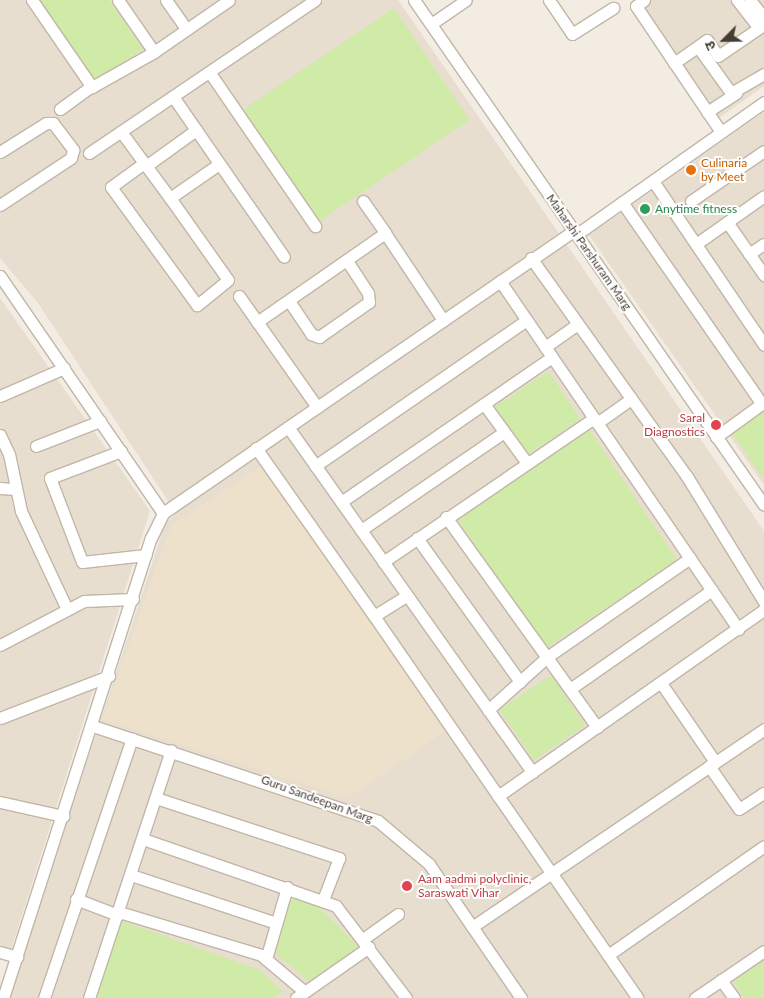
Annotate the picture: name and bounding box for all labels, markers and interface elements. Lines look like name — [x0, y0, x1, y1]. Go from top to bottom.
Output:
north arrow — [699, 15, 749, 65]
text: उ — [700, 39, 719, 53]
place label: Culinaria by Meet — [701, 156, 747, 184]
marker: Culinaria by Meet — [685, 164, 697, 176]
street label: Maharshi Parshuram Marg — [543, 191, 635, 313]
place label: Anytime fitness — [655, 202, 737, 216]
marker: Anytime fitness — [639, 203, 651, 215]
place label: Saral Diagnostics — [644, 411, 705, 439]
marker: Saral Diagnostics — [709, 418, 723, 432]
street label: Guru Sandeepan Marg — [259, 772, 375, 826]
place label: Aam aadmi polyclinic, Saraswati Vihar — [418, 872, 531, 900]
marker: Aam aadmi polyclinic, Saraswati Vihar — [400, 879, 414, 893]

